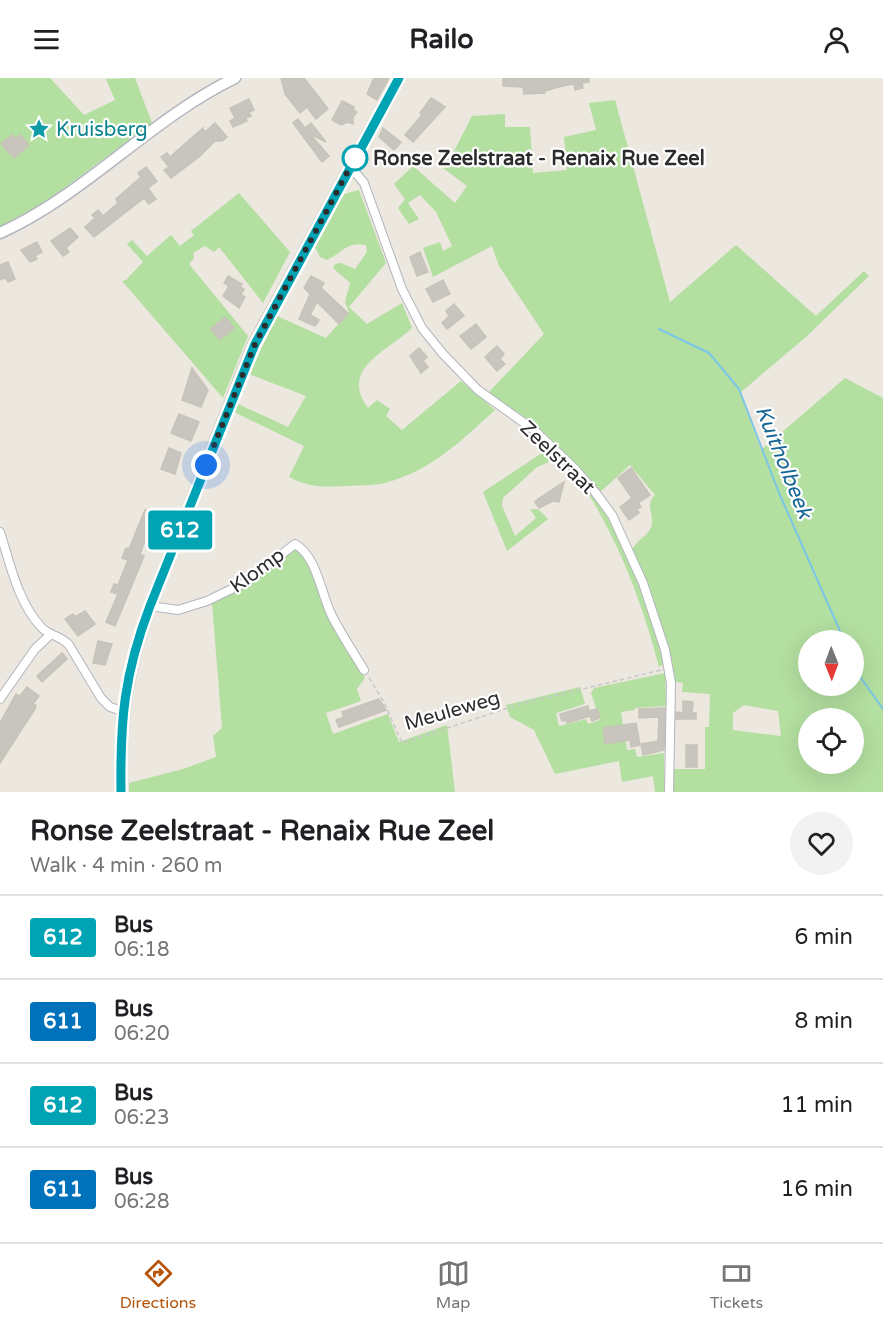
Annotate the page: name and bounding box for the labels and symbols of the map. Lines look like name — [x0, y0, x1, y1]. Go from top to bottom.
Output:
place icon: Kruisberg — [27, 117, 51, 141]
place label: Kruisberg — [56, 118, 148, 142]
marker: Ronse Zeelstraat - Renaix Rue Zeel — [342, 145, 368, 171]
place label: Ronse Zeelstraat - Renaix Rue Zeel — [373, 147, 705, 171]
water label: Kuitholbeek — [750, 402, 818, 524]
street label: Zeelstraat — [515, 416, 600, 500]
your location — [191, 450, 221, 480]
line badge: 612 — [146, 510, 214, 550]
street label: Klomp — [226, 543, 290, 599]
north arrow — [798, 630, 864, 696]
street label: Meuleweg — [402, 686, 503, 736]

